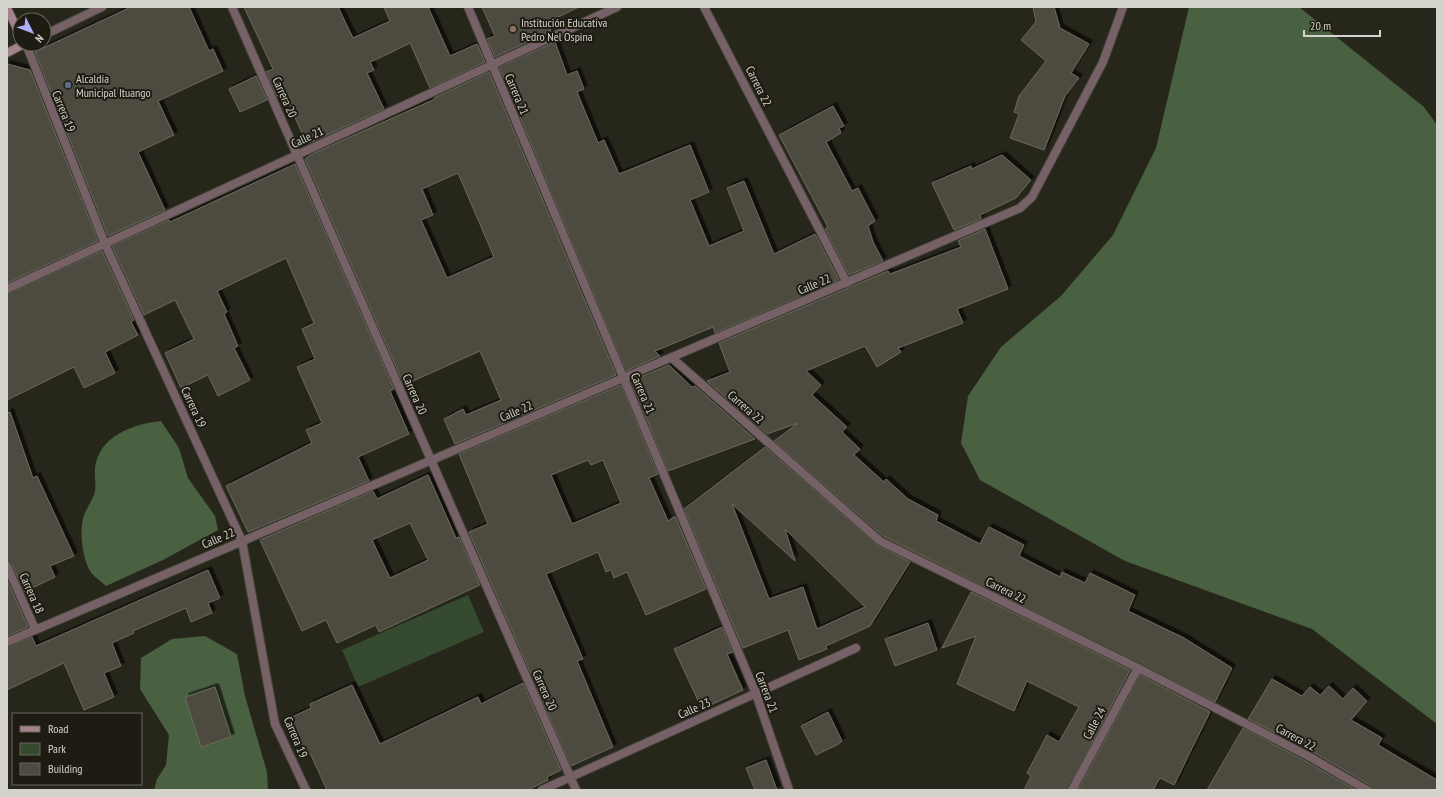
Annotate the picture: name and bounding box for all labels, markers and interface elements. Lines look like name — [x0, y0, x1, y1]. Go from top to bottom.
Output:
north arrow — [12, 12, 52, 52]
scale bar — [1304, 12, 1380, 38]
place label: Institución Educativa Pedro Nel Ospina — [521, 15, 608, 44]
text: 20 m — [1310, 18, 1331, 33]
marker: Institución Educativa Pedro Nel Ospina — [508, 24, 518, 34]
text: N — [32, 32, 47, 46]
street label: Carrera 22 — [743, 63, 775, 109]
place label: Alcaldía Municipal Ituango — [76, 71, 151, 100]
street label: Carrera 21 — [502, 71, 532, 117]
street label: Carrera 20 — [269, 74, 301, 120]
marker: Alcaldía Municipal Ituango — [63, 80, 73, 90]
street label: Carrera 19 — [49, 88, 79, 134]
street label: Calle 21 — [288, 123, 326, 151]
street label: Calle 22 — [795, 270, 833, 298]
street label: Carrera 21 — [628, 370, 658, 416]
street label: Carrera 20 — [399, 371, 431, 417]
street label: Carrera 19 — [178, 384, 210, 430]
street label: Carrera 22 — [725, 387, 767, 427]
street label: Calle 22 — [497, 397, 535, 425]
street label: Calle 22 — [199, 524, 237, 552]
street label: Carrera 18 — [16, 570, 48, 616]
street label: Carrera 22 — [983, 574, 1029, 606]
street label: Carrera 20 — [529, 667, 561, 713]
street label: Carrera 21 — [752, 669, 782, 715]
street label: Calle 23 — [675, 694, 713, 722]
street label: Calle 24 — [1079, 704, 1109, 742]
legend — [12, 713, 142, 785]
street label: Carrera 19 — [281, 714, 311, 760]
street label: Carrera 22 — [1273, 720, 1319, 754]
text: Road — [48, 721, 68, 736]
text: Park — [48, 741, 66, 756]
text: Building — [48, 761, 83, 776]

